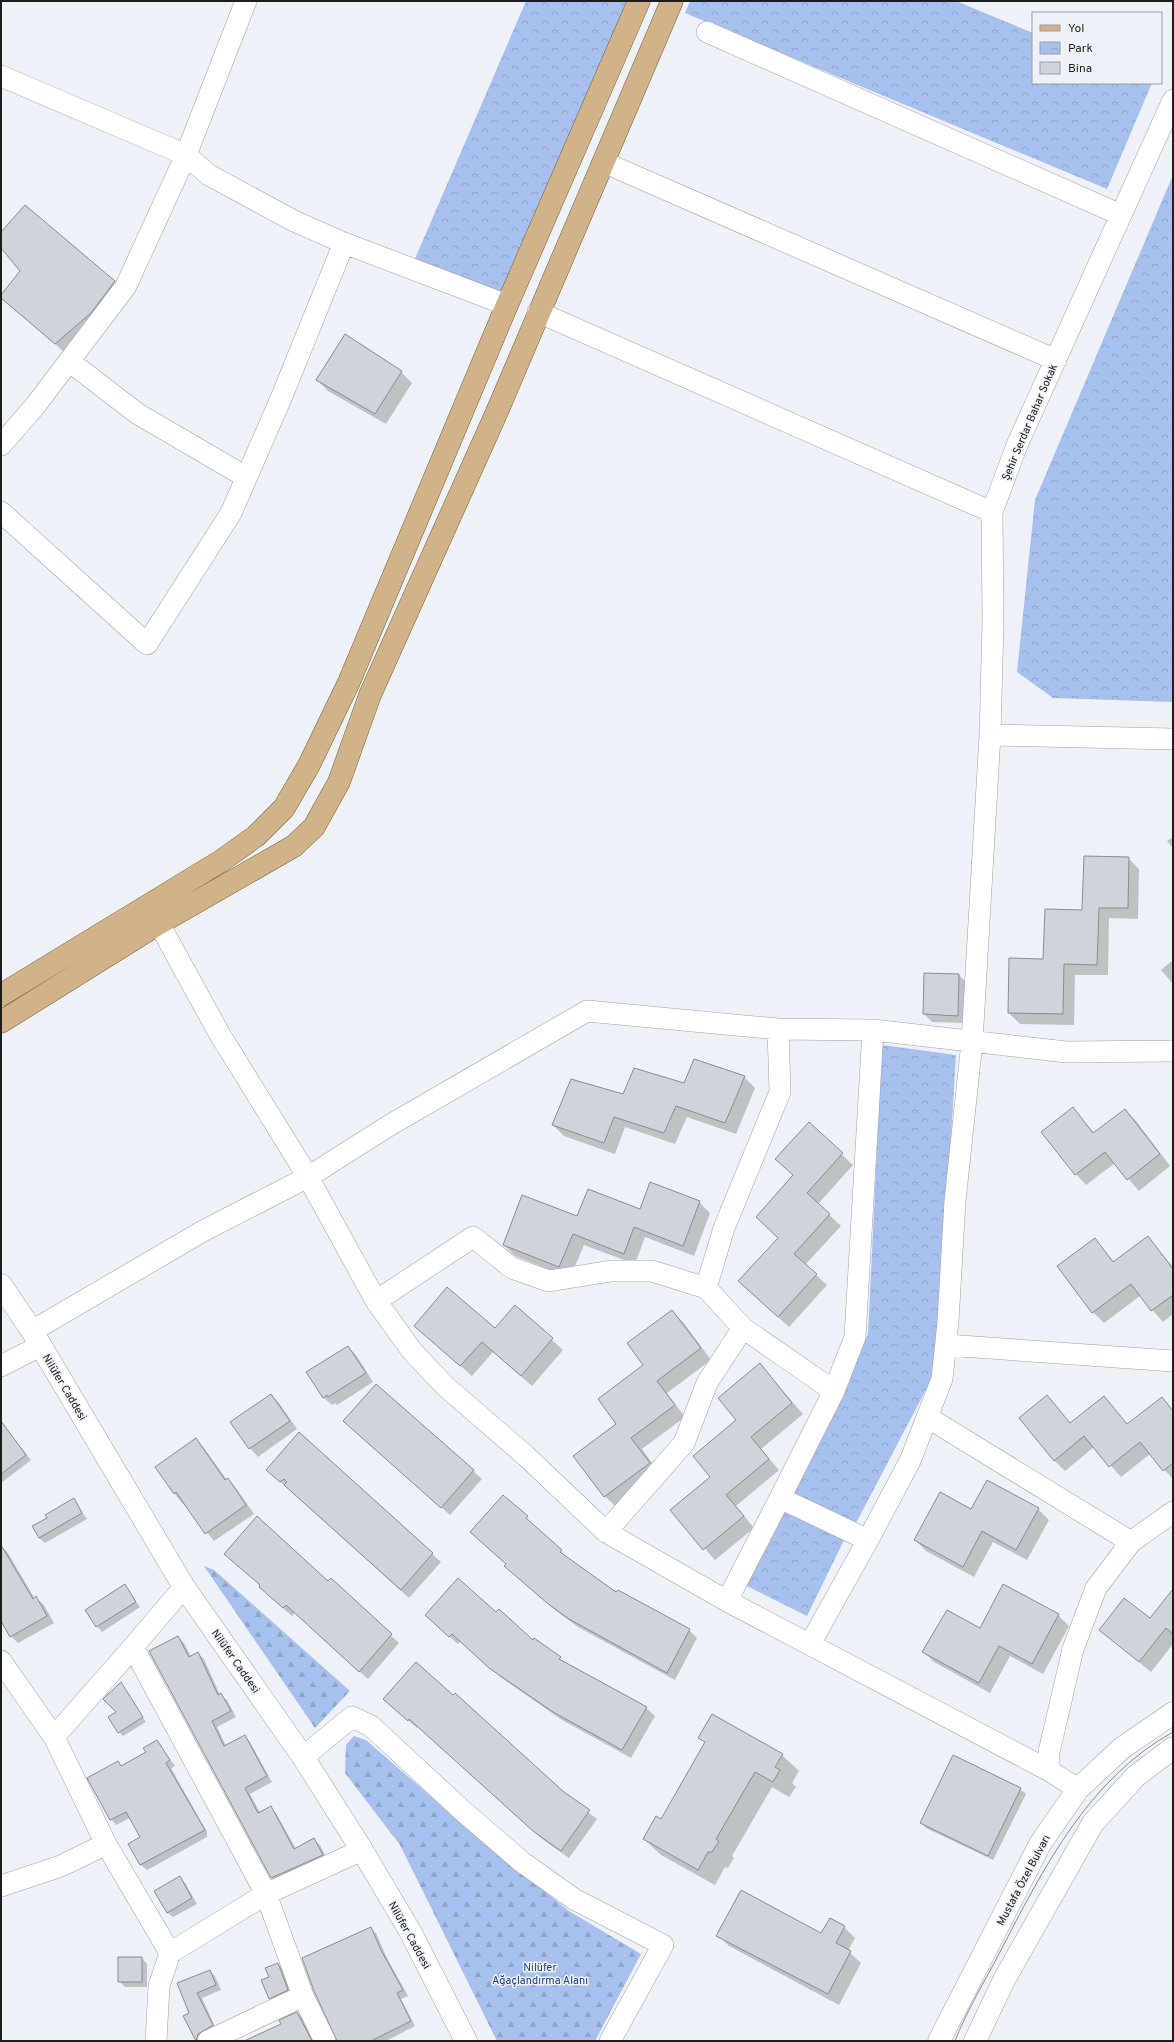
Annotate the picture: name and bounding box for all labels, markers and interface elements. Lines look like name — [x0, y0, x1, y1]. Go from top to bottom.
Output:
legend — [1032, 12, 1162, 84]
text: Yol — [1068, 21, 1084, 37]
text: Park — [1068, 41, 1093, 57]
text: Bina — [1068, 61, 1092, 77]
street label: Şehir Serdar Bahar Sokak — [999, 362, 1061, 483]
street label: Nilüfer Caddesi — [39, 1352, 89, 1423]
street label: Nilüfer Caddesi — [208, 1627, 262, 1696]
street label: Mustafa Özel Bulvarı — [993, 1832, 1054, 1928]
street label: Nilüfer Caddesi — [385, 1899, 433, 1972]
park label: Nilüfer Ağaçlandırma Alanı — [492, 1961, 588, 1988]

